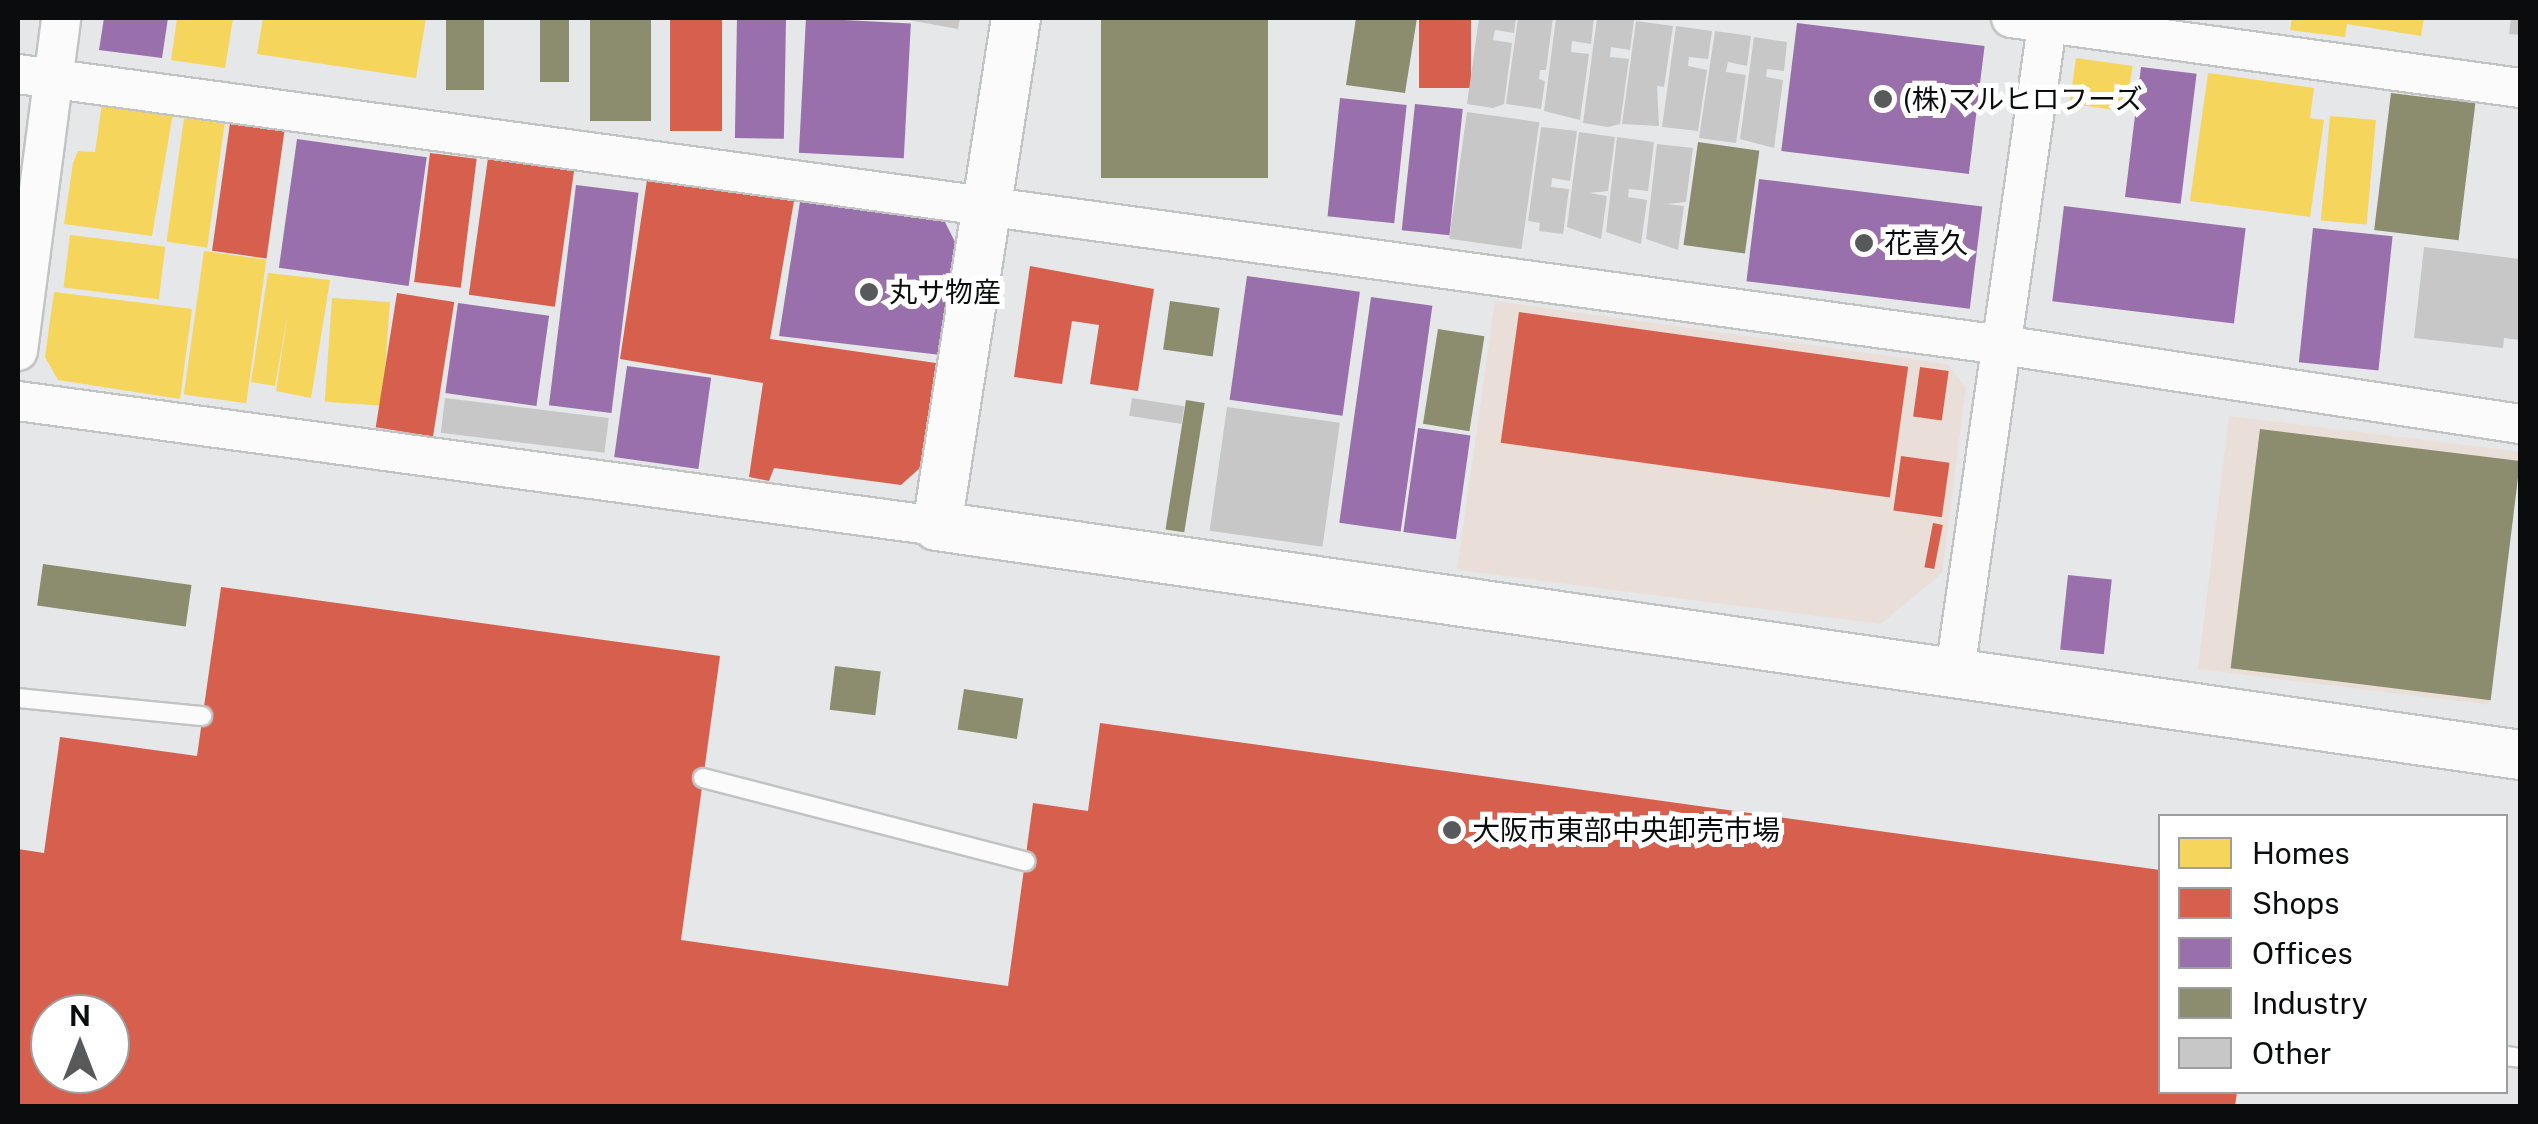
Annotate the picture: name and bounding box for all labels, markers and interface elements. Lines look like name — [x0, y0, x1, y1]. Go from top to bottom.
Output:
place label: (株)マルヒロフーズ — [1903, 82, 2144, 116]
marker: (株)マルヒロフーズ — [1872, 88, 1894, 110]
place label: 花喜久 — [1884, 226, 1968, 260]
marker: 花喜久 — [1853, 232, 1875, 254]
place label: 丸サ物産 — [889, 275, 1001, 309]
marker: 丸サ物産 — [858, 281, 880, 303]
place label: 大阪市東部中央卸売市場 — [1472, 813, 1780, 847]
legend — [2158, 814, 2508, 1094]
marker: 大阪市東部中央卸売市場 — [1441, 819, 1463, 841]
text: Homes — [2252, 835, 2350, 871]
text: Shops — [2252, 885, 2339, 921]
text: Offices — [2252, 935, 2353, 971]
text: Industry — [2252, 985, 2368, 1021]
north arrow — [30, 994, 130, 1094]
text: N — [69, 999, 91, 1032]
text: Other — [2252, 1035, 2332, 1071]

